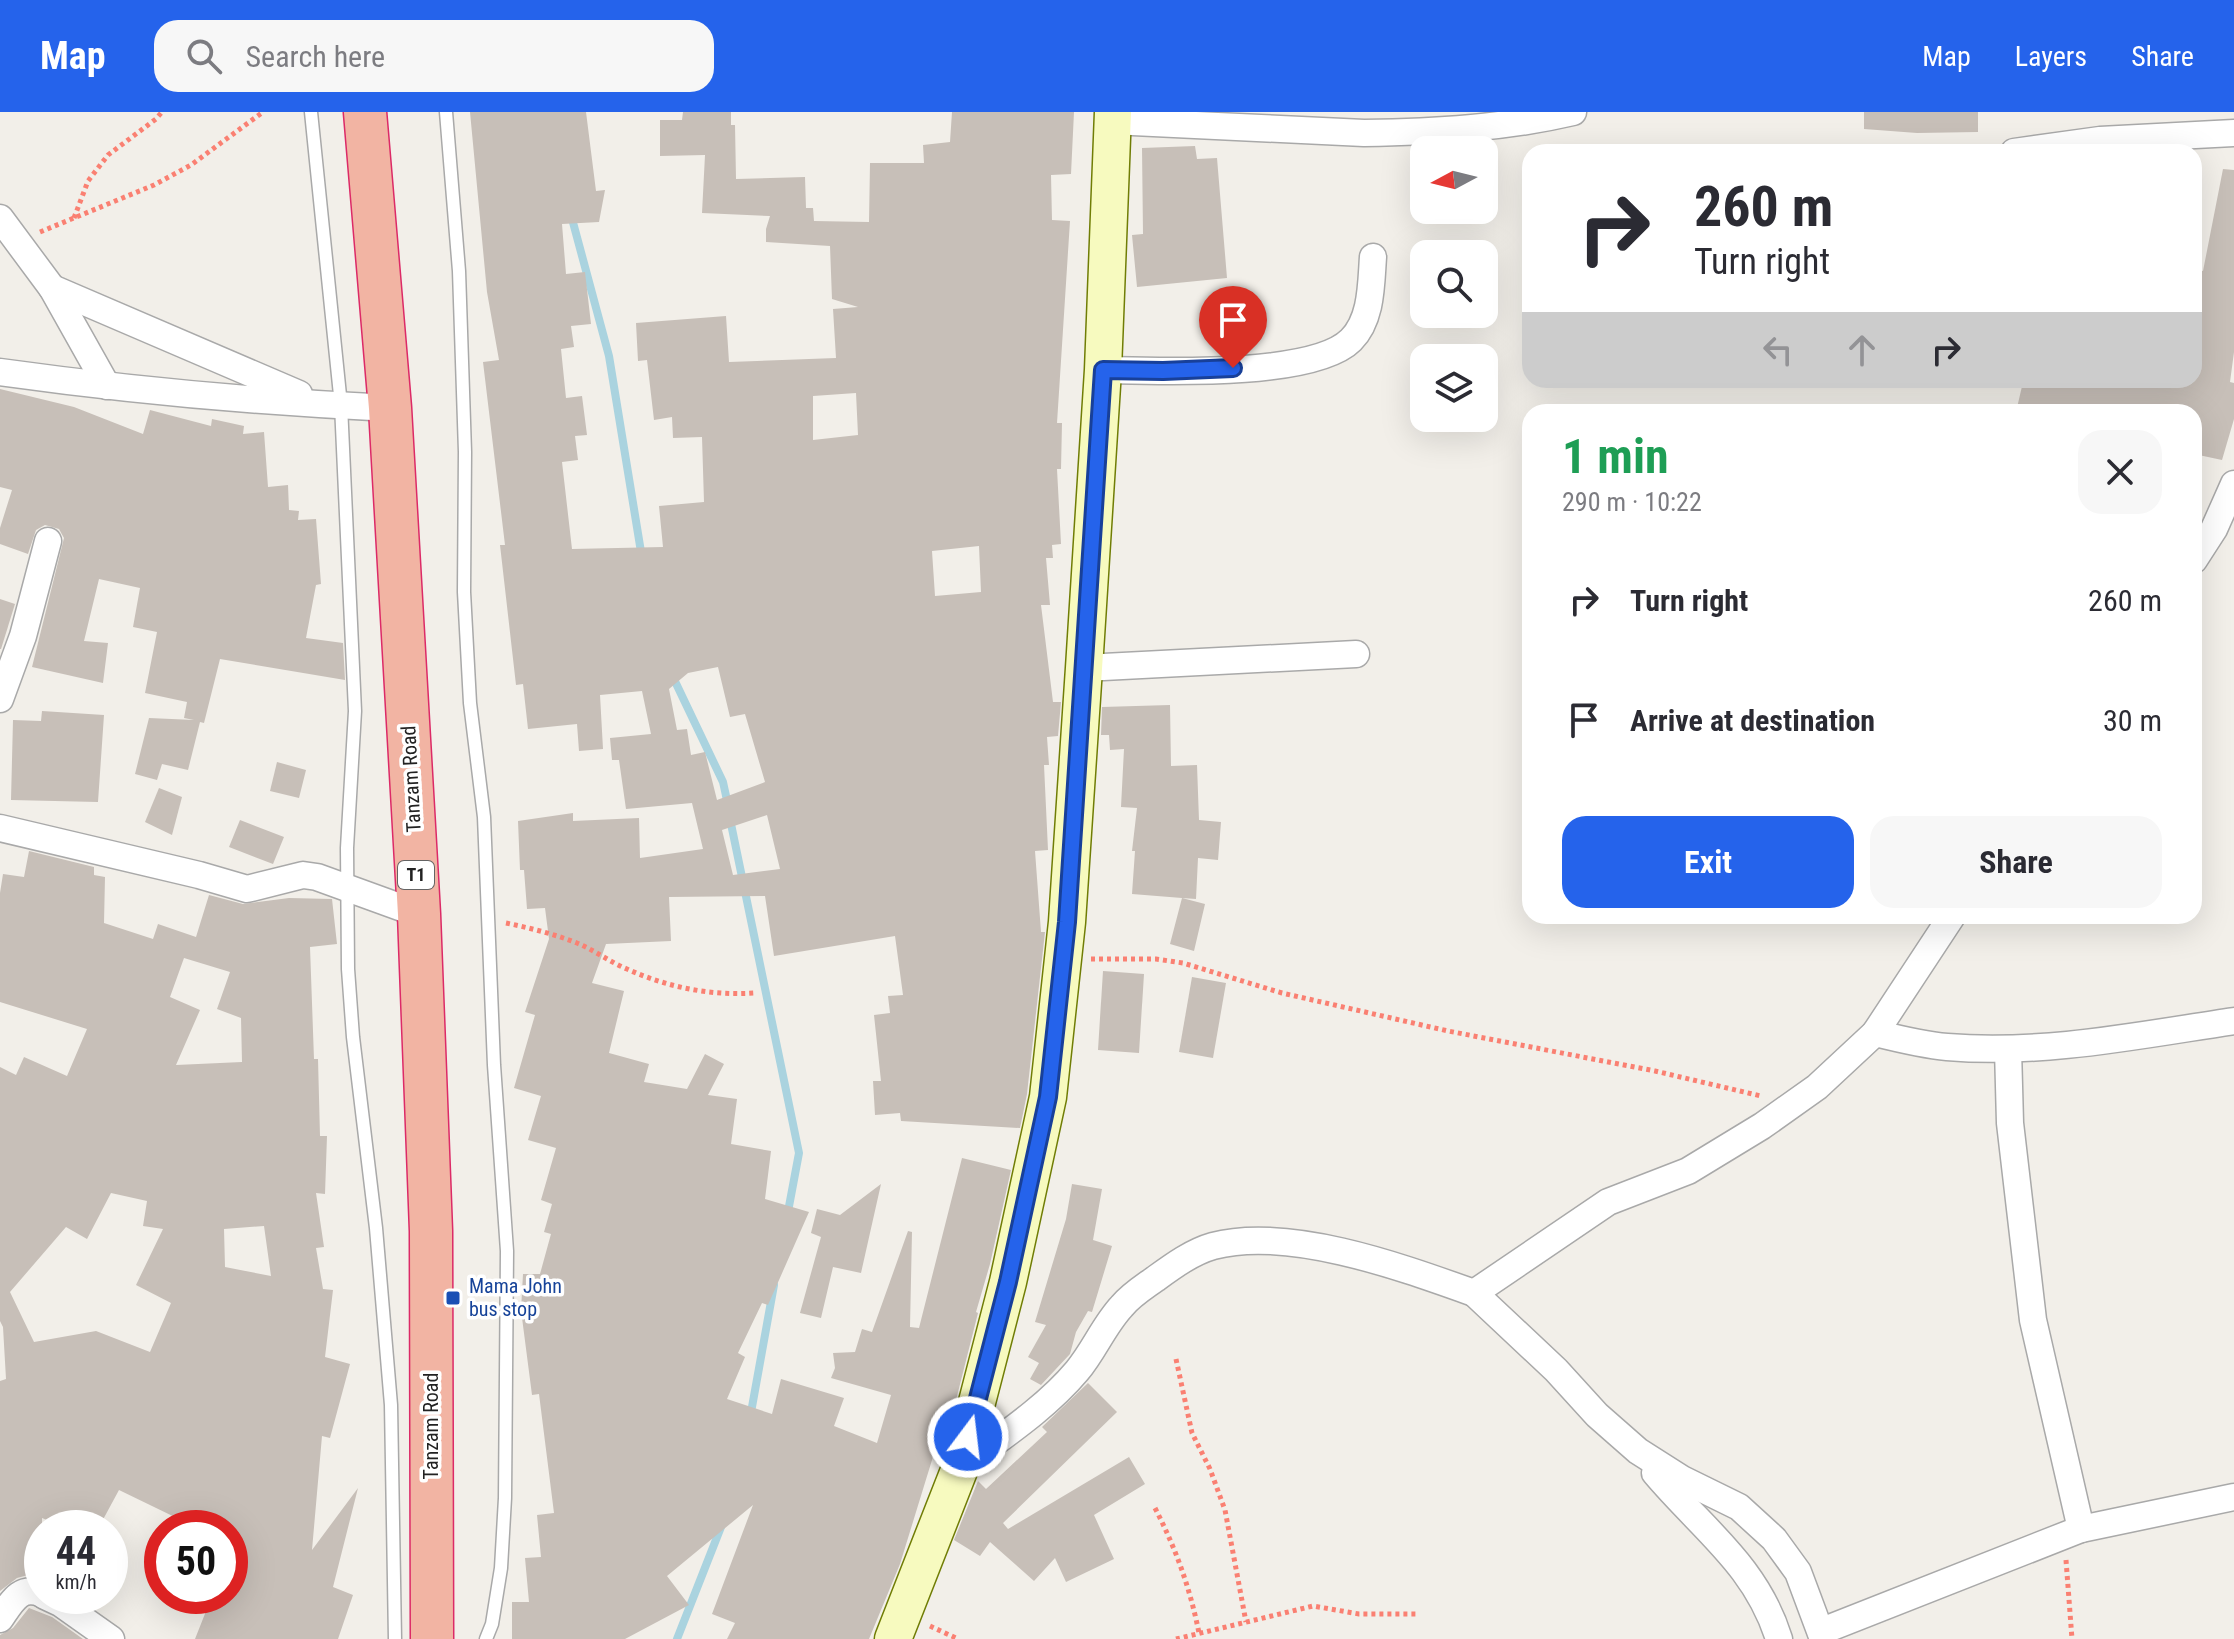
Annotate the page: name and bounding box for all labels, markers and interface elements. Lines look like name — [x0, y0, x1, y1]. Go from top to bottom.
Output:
search box — [154, 20, 714, 92]
text: Map — [40, 34, 106, 78]
icon: search — [182, 34, 226, 78]
text: Search here — [246, 39, 385, 74]
text: Map — [1922, 40, 1971, 73]
text: Layers — [2015, 40, 2087, 73]
text: Share — [2131, 40, 2194, 73]
north arrow — [1410, 136, 1498, 224]
map controls — [1410, 136, 1498, 432]
text: 260 m — [1694, 174, 1833, 240]
icon: right — [1562, 176, 1666, 280]
button: search — [1410, 240, 1498, 328]
text: Turn right — [1694, 241, 1830, 283]
pin — [1199, 286, 1267, 368]
icon: arrive — [1211, 298, 1255, 342]
icon: left — [1756, 328, 1800, 372]
icon: ahead — [1840, 328, 1884, 372]
icon: right — [1924, 328, 1968, 372]
button: layers — [1410, 344, 1498, 432]
text: 1 min — [1562, 428, 1669, 485]
button: close — [2078, 430, 2162, 514]
text: 290 m · 10:22 — [1562, 487, 1702, 517]
icon: right — [1562, 578, 1606, 622]
text: Turn right — [1630, 583, 1748, 618]
text: 260 m — [2088, 583, 2162, 618]
icon: arrive — [1562, 698, 1606, 742]
text: Arrive at destination — [1630, 703, 1875, 738]
text: 30 m — [2103, 703, 2162, 738]
street label: Tanzam Road — [396, 725, 426, 833]
button: Exit — [1562, 816, 1854, 908]
button: Share — [1870, 816, 2162, 908]
road number: T1 — [398, 861, 434, 889]
place label: Mama John bus stop — [469, 1274, 562, 1321]
marker: Mama John bus stop — [444, 1289, 462, 1307]
street label: Tanzam Road — [419, 1373, 443, 1479]
position arrow — [926, 1395, 1010, 1479]
speed limit sign: 50 — [144, 1510, 248, 1614]
text: 44 — [56, 1528, 96, 1575]
text: km/h — [55, 1570, 97, 1594]

